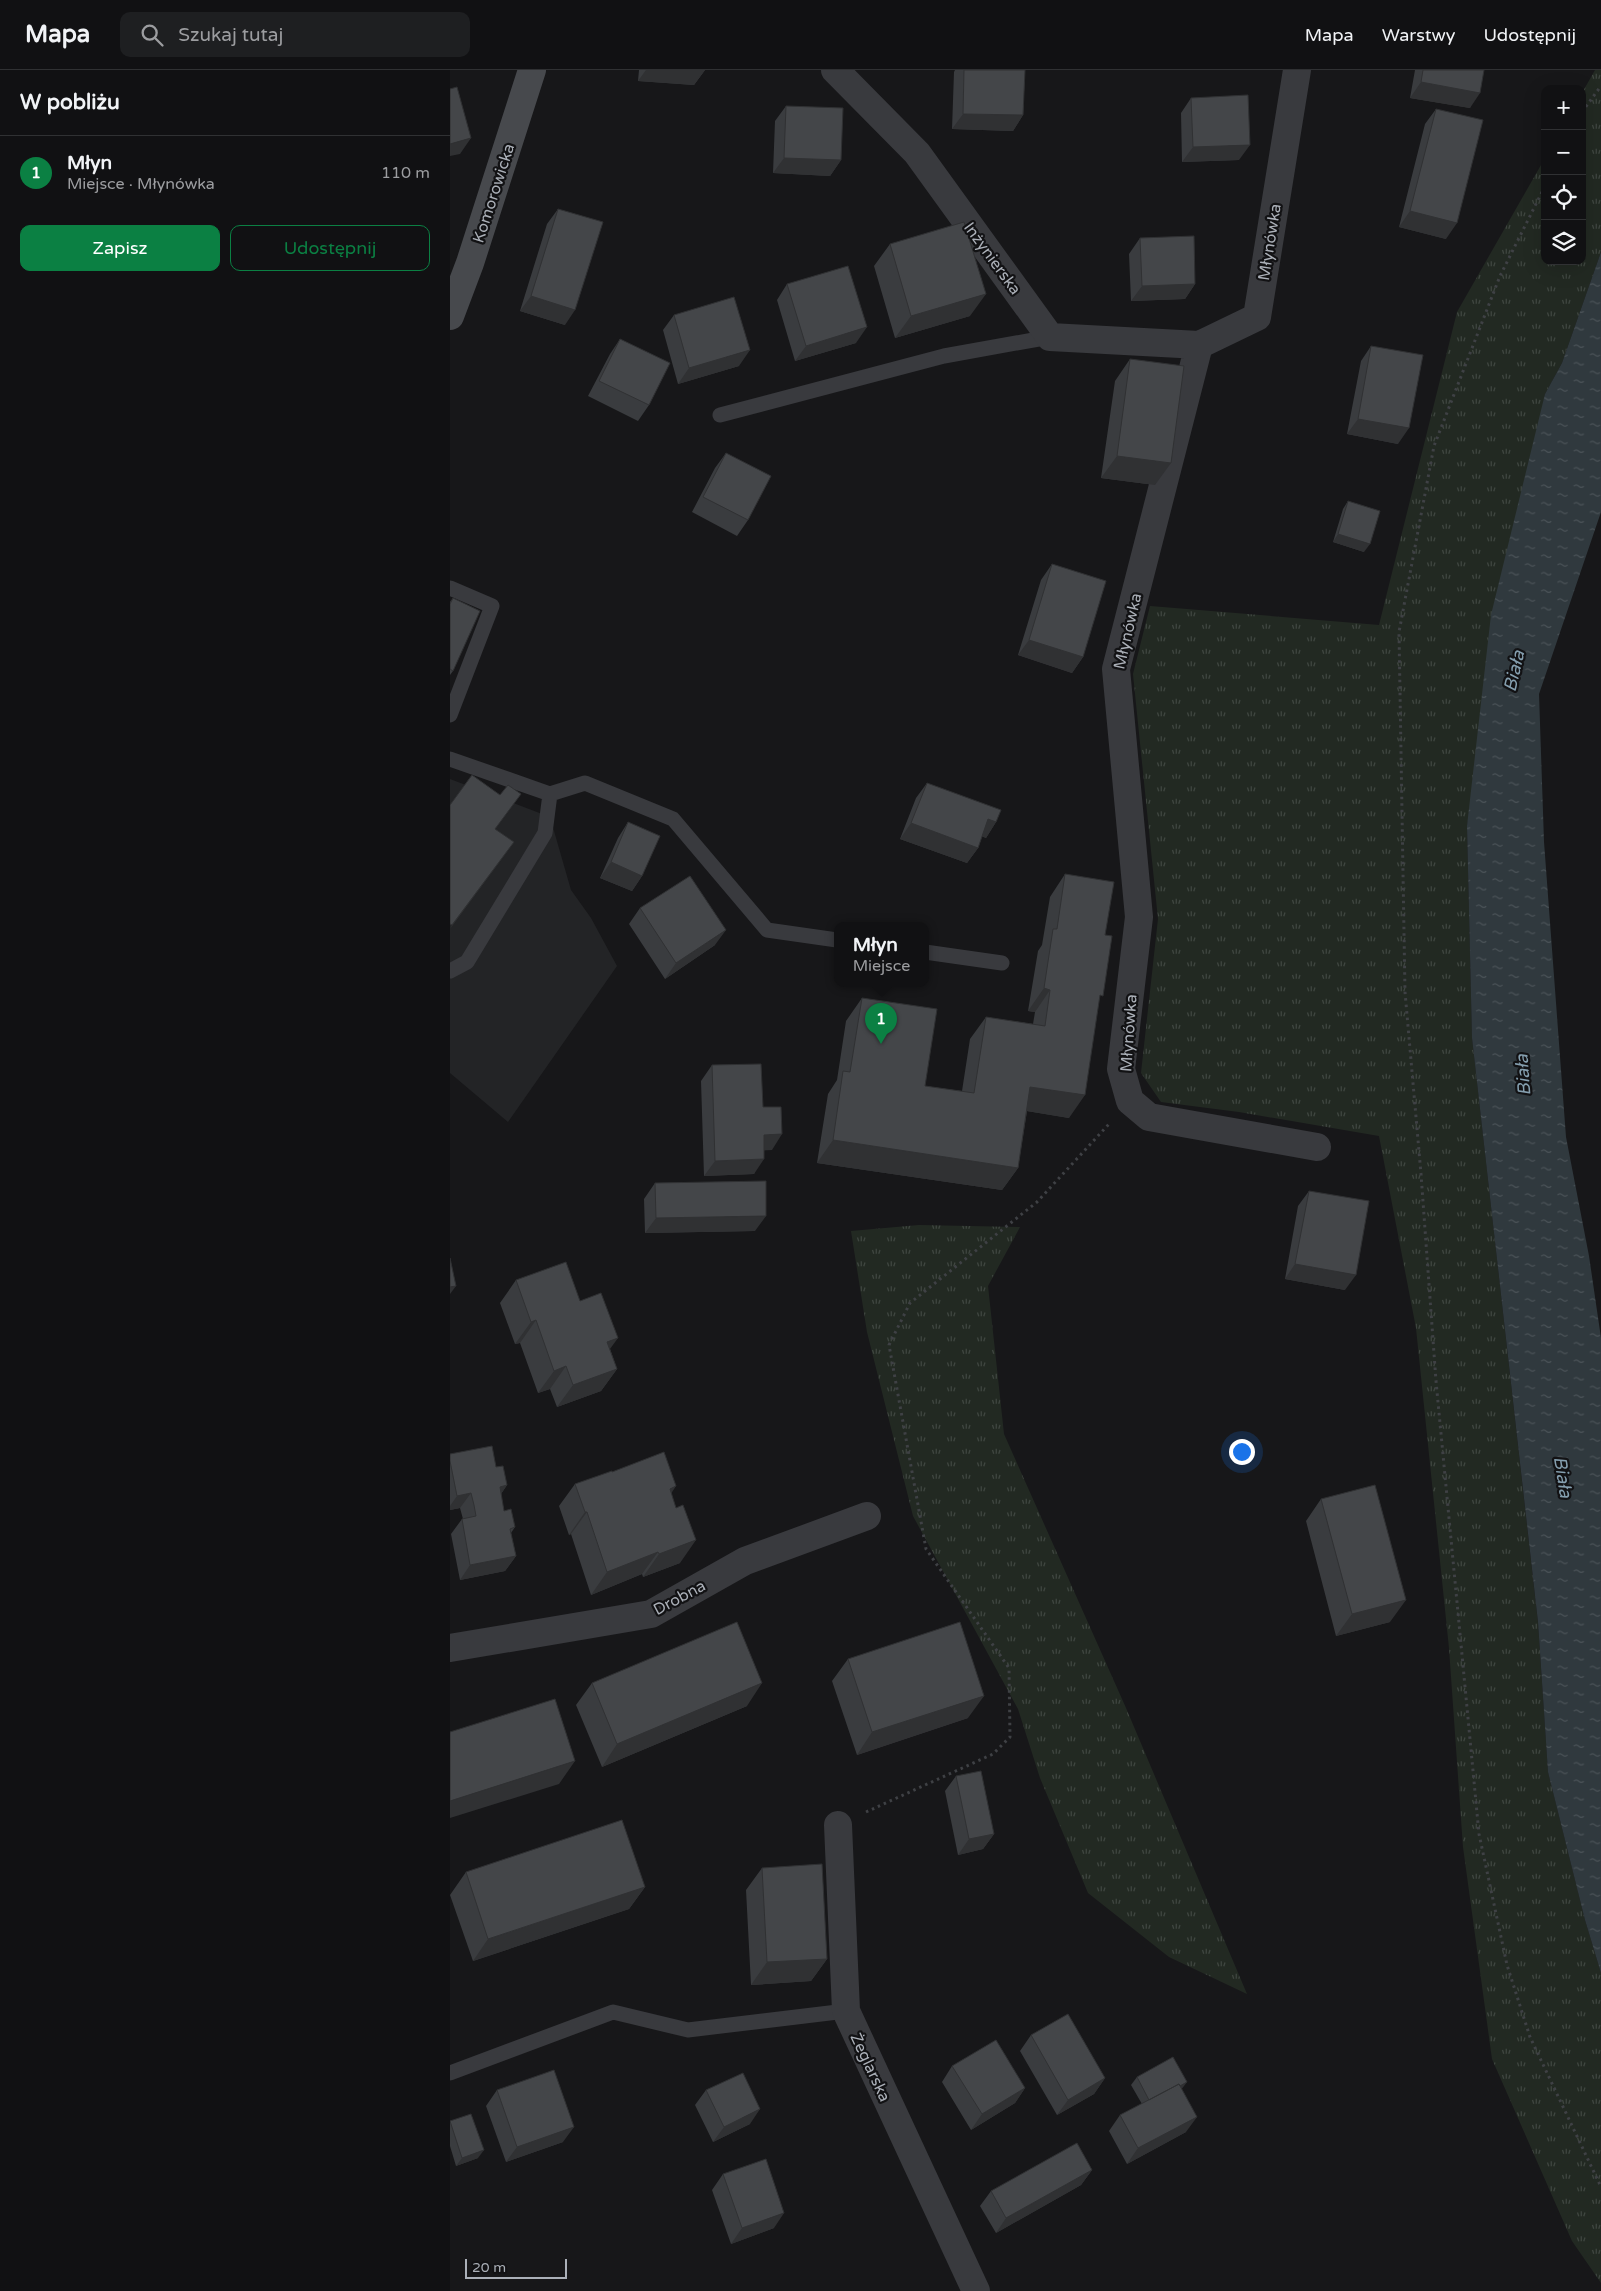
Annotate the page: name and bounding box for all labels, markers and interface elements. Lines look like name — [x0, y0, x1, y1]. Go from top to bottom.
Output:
search box — [120, 12, 470, 57]
text: Mapa — [25, 20, 90, 49]
icon: search — [138, 21, 166, 49]
text: Szukaj tutaj — [178, 24, 283, 46]
text: Mapa — [1305, 24, 1354, 46]
text: Warstwy — [1382, 24, 1455, 46]
text: Udostępnij — [1483, 24, 1576, 46]
map controls — [1541, 85, 1586, 265]
button: + — [1541, 85, 1586, 130]
text: W pobliżu — [20, 90, 120, 115]
button: − — [1541, 130, 1586, 175]
street label: Komorowicka — [469, 141, 519, 245]
text: Młyn — [67, 152, 112, 174]
text: 1 — [31, 163, 41, 183]
text: 110 m — [381, 163, 430, 183]
text: Miejsce · Młynówka — [67, 174, 215, 194]
button: locate — [1541, 175, 1586, 220]
street label: Młynówka — [1254, 202, 1286, 282]
street label: Inżynierska — [959, 218, 1025, 299]
button: layers — [1541, 220, 1586, 265]
button: Zapisz — [20, 225, 220, 271]
button: Udostępnij — [230, 225, 430, 271]
street label: Młynówka — [1109, 591, 1146, 671]
water label: Biała — [1499, 647, 1530, 694]
popup — [834, 922, 929, 987]
text: Młyn — [853, 934, 898, 956]
text: Miejsce — [853, 956, 910, 976]
street label: Młynówka — [1116, 994, 1142, 1073]
pin: 1 — [865, 1003, 897, 1044]
water label: Biała — [1511, 1053, 1535, 1097]
your location — [1229, 1439, 1255, 1465]
water label: Biała — [1549, 1455, 1577, 1500]
street label: Drobna — [650, 1576, 709, 1620]
street label: Żeglarska — [845, 2030, 895, 2105]
scale bar — [465, 2256, 568, 2279]
text: 20 m — [472, 2259, 506, 2276]

